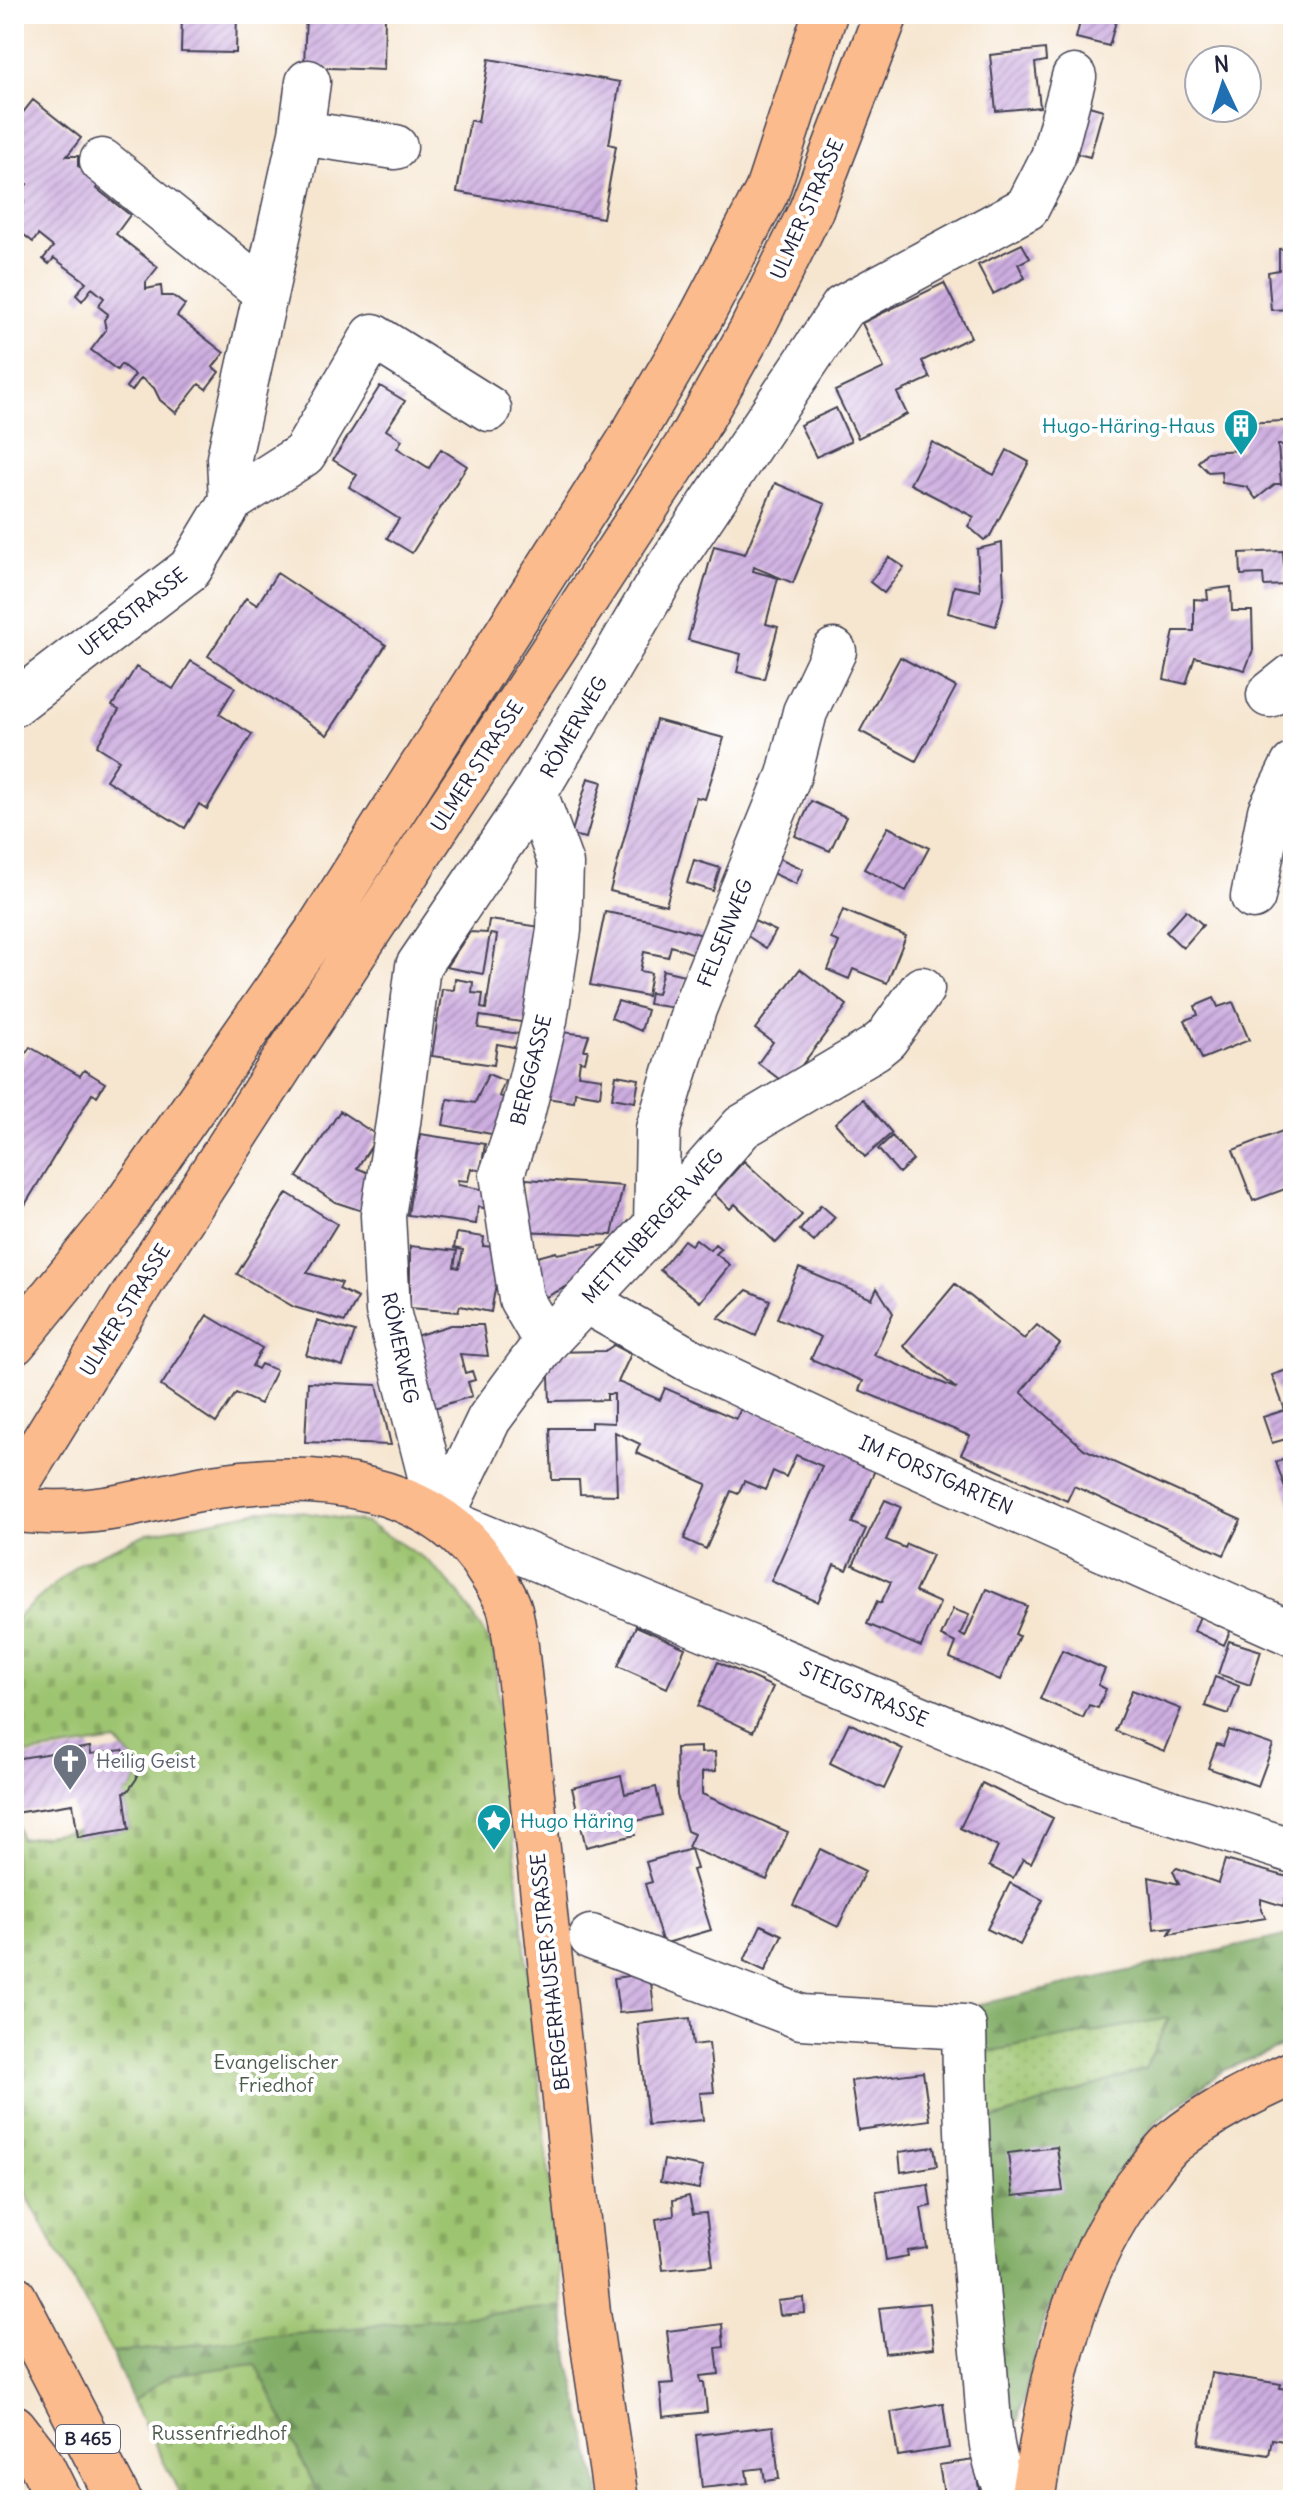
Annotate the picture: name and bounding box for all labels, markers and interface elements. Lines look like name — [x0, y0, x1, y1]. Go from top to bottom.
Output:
north arrow — [1183, 44, 1263, 124]
text: N — [1213, 50, 1230, 79]
street label: ULMER STRASSE — [764, 135, 849, 283]
building icon: Hugo-Häring-Haus — [1222, 407, 1260, 457]
place label: Hugo-Häring-Haus — [1042, 413, 1215, 438]
street label: UFERSTRASSE — [74, 562, 192, 662]
street label: RÖMERWEG — [535, 672, 613, 782]
street label: ULMER STRASSE — [425, 696, 528, 836]
street label: FELSENWEG — [691, 875, 758, 991]
street label: BERGGASSE — [505, 1012, 556, 1128]
street label: METTENBERGER WEG — [577, 1143, 729, 1308]
street label: ULMER STRASSE — [74, 1239, 175, 1380]
street label: RÖMERWEG — [377, 1290, 424, 1406]
street label: IM FORSTGARTEN — [855, 1429, 1017, 1520]
street label: STEIGSTRASSE — [796, 1655, 932, 1732]
church icon: Heilig Geist — [51, 1742, 89, 1792]
place label: Heilig Geist — [96, 1748, 196, 1773]
place icon: Hugo Häring — [475, 1802, 513, 1852]
place label: Hugo Häring — [520, 1808, 634, 1833]
street label: BERGERHAUSER STRASSE — [525, 1852, 574, 2092]
park label: Evangelischer Friedhof — [214, 2049, 338, 2097]
park label: Russenfriedhof — [151, 2420, 287, 2445]
road number: B 465 — [56, 2425, 120, 2453]

